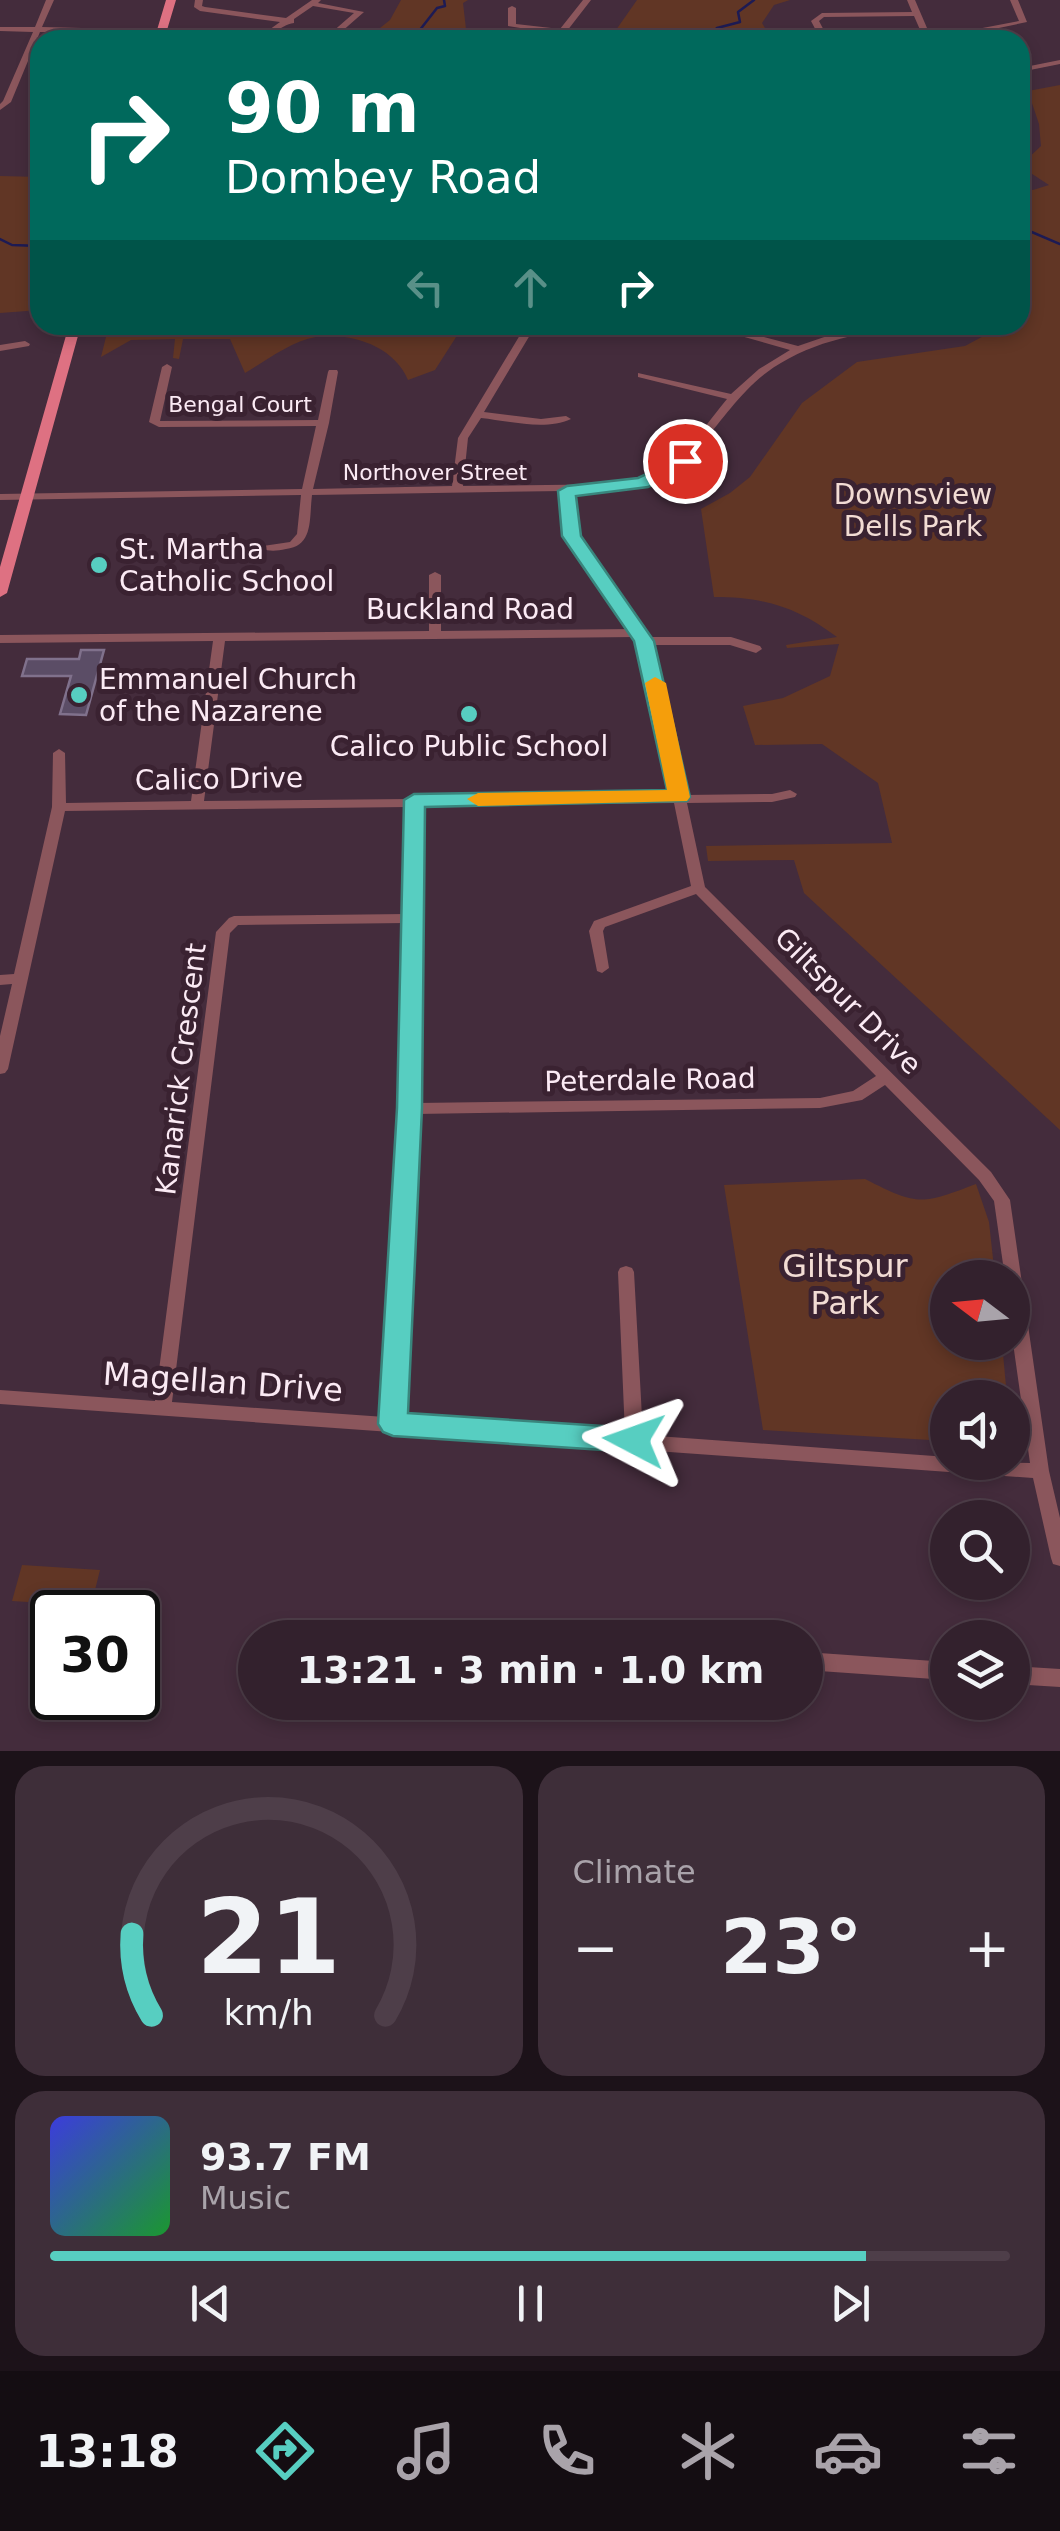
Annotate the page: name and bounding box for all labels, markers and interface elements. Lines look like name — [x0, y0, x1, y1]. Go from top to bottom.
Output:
text: 90 m — [225, 67, 420, 149]
icon: right — [60, 70, 190, 200]
text: Dombey Road — [225, 151, 541, 204]
icon: left — [398, 260, 453, 315]
icon: ahead — [503, 260, 558, 315]
icon: right — [608, 260, 663, 315]
street label: Bengal Court — [168, 392, 312, 417]
pin — [643, 419, 728, 504]
icon: arrive — [658, 434, 713, 489]
street label: Northover Street — [343, 460, 528, 485]
park label: Downsview Dells Park — [834, 478, 992, 543]
place label: St. Martha Catholic School — [119, 533, 334, 598]
marker: St. Martha Catholic School — [88, 554, 110, 576]
street label: Buckland Road — [366, 593, 574, 626]
place label: Emmanuel Church of the Nazarene — [99, 663, 357, 728]
marker: Emmanuel Church of the Nazarene — [68, 684, 90, 706]
marker: Calico Public School — [458, 703, 480, 725]
place label: Calico Public School — [330, 730, 608, 763]
street label: Calico Drive — [135, 761, 303, 797]
street label: Giltspur Drive — [768, 921, 928, 1081]
street label: Kanarick Crescent — [149, 941, 213, 1197]
street label: Peterdale Road — [544, 1062, 756, 1098]
park label: Giltspur Park — [782, 1247, 909, 1322]
north arrow — [930, 1260, 1030, 1360]
map controls — [930, 1260, 1030, 1720]
street label: Magellan Drive — [102, 1355, 344, 1409]
button: sound — [930, 1380, 1030, 1480]
position arrow — [582, 1388, 686, 1492]
button: search — [930, 1500, 1030, 1600]
speed limit sign: 30 — [30, 1590, 160, 1720]
button: layers — [930, 1620, 1030, 1720]
text: 13:21 · 3 min · 1.0 km — [297, 1648, 764, 1692]
text: Climate — [573, 1853, 696, 1891]
text: 21 — [196, 1876, 341, 1998]
text: 23° — [720, 1903, 862, 1991]
text: − — [573, 1916, 619, 1980]
text: + — [964, 1916, 1010, 1980]
text: km/h — [224, 1992, 314, 2033]
text: 93.7 FM — [200, 2135, 371, 2179]
text: Music — [200, 2179, 291, 2217]
icon: previous — [183, 2276, 238, 2331]
icon: pause — [503, 2276, 558, 2331]
icon: next — [823, 2276, 878, 2331]
icon: directions — [250, 2416, 320, 2486]
icon: music — [391, 2416, 461, 2486]
icon: phone — [532, 2416, 602, 2486]
icon: climate — [673, 2416, 743, 2486]
icon: car — [813, 2416, 883, 2486]
icon: filters — [954, 2416, 1024, 2486]
text: 13:18 — [35, 2425, 179, 2478]

